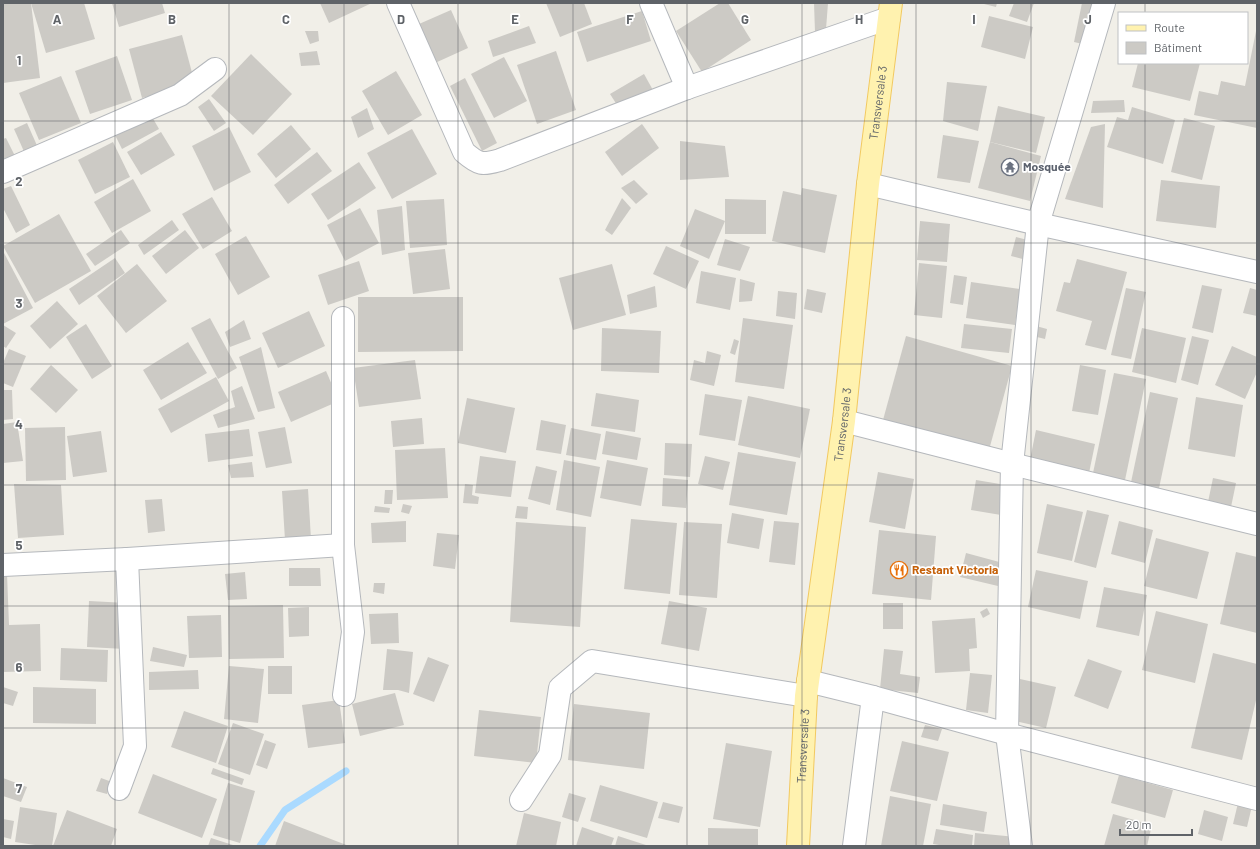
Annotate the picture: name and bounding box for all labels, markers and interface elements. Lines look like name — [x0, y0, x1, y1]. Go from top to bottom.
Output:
text: A — [53, 11, 62, 27]
text: B — [168, 11, 176, 27]
text: C — [282, 11, 290, 27]
text: D — [397, 11, 405, 27]
text: E — [511, 11, 519, 27]
text: F — [626, 11, 634, 27]
text: G — [741, 11, 749, 27]
text: H — [855, 11, 863, 27]
text: I — [972, 11, 976, 27]
text: J — [1084, 11, 1092, 27]
legend — [1118, 12, 1248, 64]
text: Route — [1154, 20, 1185, 34]
text: Bâtiment — [1154, 40, 1202, 54]
text: 1 — [17, 52, 21, 68]
street label: Transversale 3 — [866, 65, 889, 140]
temple icon: Mosquée — [1000, 157, 1020, 177]
place label: Mosquée — [1023, 159, 1071, 173]
text: 2 — [15, 173, 23, 189]
text: 3 — [15, 295, 23, 311]
street label: Transversale 3 — [830, 387, 853, 463]
text: 4 — [15, 416, 23, 432]
text: 5 — [15, 537, 23, 553]
restaurant icon: Restant Victoria — [889, 560, 909, 580]
place label: Restant Victoria — [912, 562, 998, 576]
text: 6 — [16, 659, 23, 675]
street label: Transversale 3 — [793, 709, 811, 784]
text: 7 — [16, 780, 23, 796]
scale bar — [1120, 811, 1192, 837]
text: 20 m — [1126, 817, 1152, 831]

